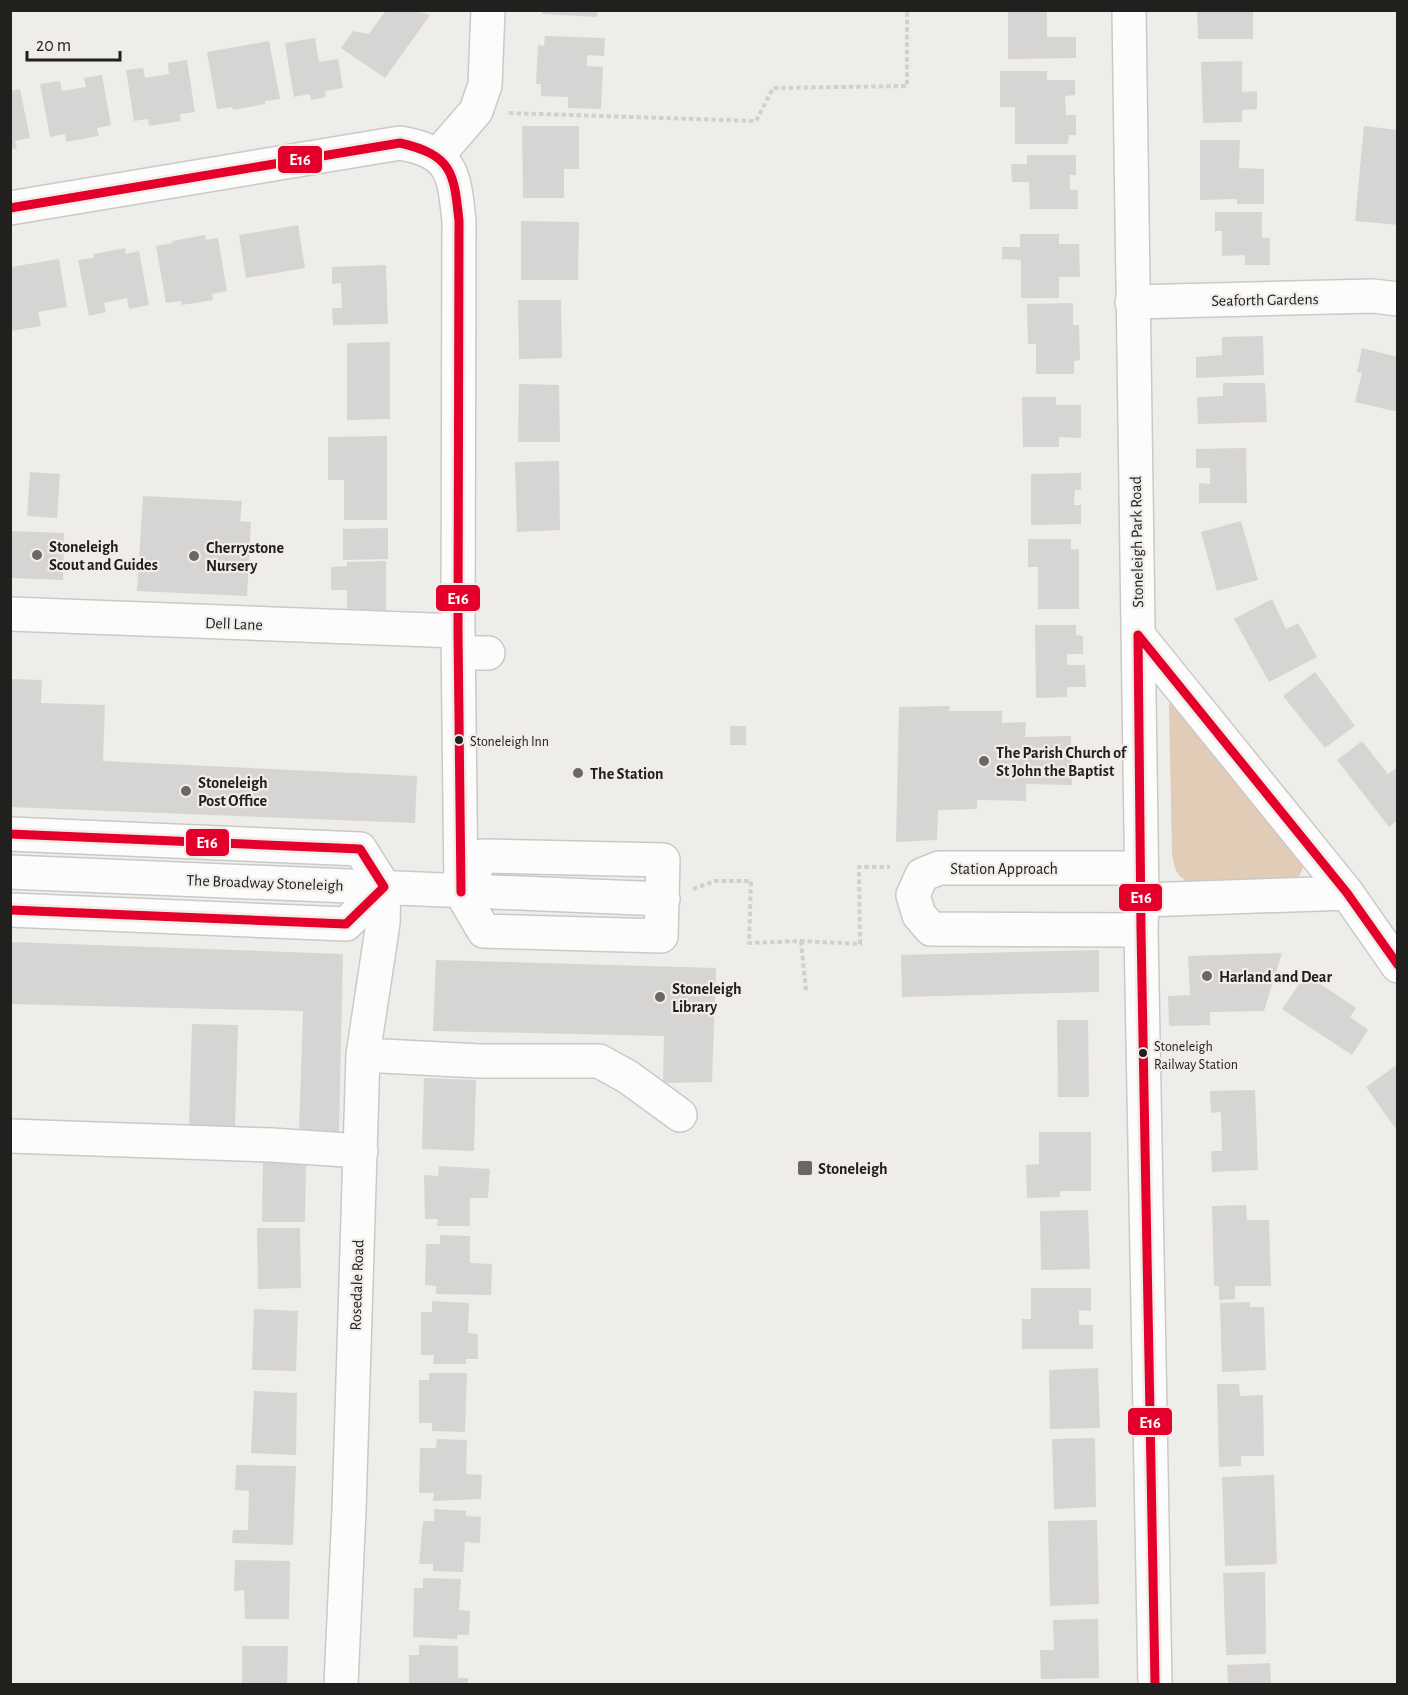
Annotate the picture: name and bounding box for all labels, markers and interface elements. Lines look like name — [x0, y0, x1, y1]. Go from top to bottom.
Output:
scale bar — [27, 24, 120, 62]
text: 20 m — [36, 37, 71, 55]
line badge: E16 — [277, 145, 323, 174]
text: E16 — [289, 152, 311, 168]
street label: Seaforth Gardens — [1211, 291, 1319, 309]
street label: Stoneleigh Park Road — [1128, 476, 1146, 608]
place label: Stoneleigh Scout and Guides — [49, 539, 158, 573]
place label: Cherrystone Nursery — [206, 540, 285, 575]
marker: Stoneleigh Scout and Guides — [30, 548, 44, 562]
marker: Cherrystone Nursery — [187, 549, 201, 563]
line badge: E16 — [435, 584, 481, 612]
text: E16 — [447, 591, 469, 607]
street label: Dell Lane — [205, 615, 263, 633]
marker: Stoneleigh Inn — [453, 734, 465, 746]
place label: Stoneleigh Inn — [470, 735, 549, 749]
place label: The Parish Church of St John the Baptist — [996, 745, 1128, 779]
marker: The Parish Church of St John the Baptist — [977, 754, 991, 768]
marker: The Station — [571, 766, 585, 780]
place label: The Station — [590, 766, 664, 782]
place label: Stoneleigh Post Office — [198, 775, 268, 809]
marker: Stoneleigh Post Office — [179, 784, 193, 798]
line badge: E16 — [185, 828, 230, 857]
text: E16 — [196, 835, 218, 851]
street label: Station Approach — [950, 861, 1058, 877]
street label: The Broadway Stoneleigh — [186, 872, 344, 895]
line badge: E16 — [1118, 883, 1163, 912]
text: E16 — [1130, 890, 1152, 906]
marker: Harland and Dear — [1200, 969, 1214, 983]
place label: Harland and Dear — [1219, 969, 1332, 985]
place label: Stoneleigh Library — [672, 981, 742, 1016]
marker: Stoneleigh Library — [653, 990, 667, 1004]
place label: Stoneleigh Railway Station — [1154, 1040, 1238, 1072]
marker: Stoneleigh Railway Station — [1137, 1047, 1149, 1059]
marker: Stoneleigh — [796, 1159, 814, 1177]
place label: Stoneleigh — [818, 1161, 888, 1177]
street label: Rosedale Road — [347, 1239, 367, 1331]
line badge: E16 — [1127, 1407, 1173, 1436]
text: E16 — [1139, 1415, 1161, 1431]

